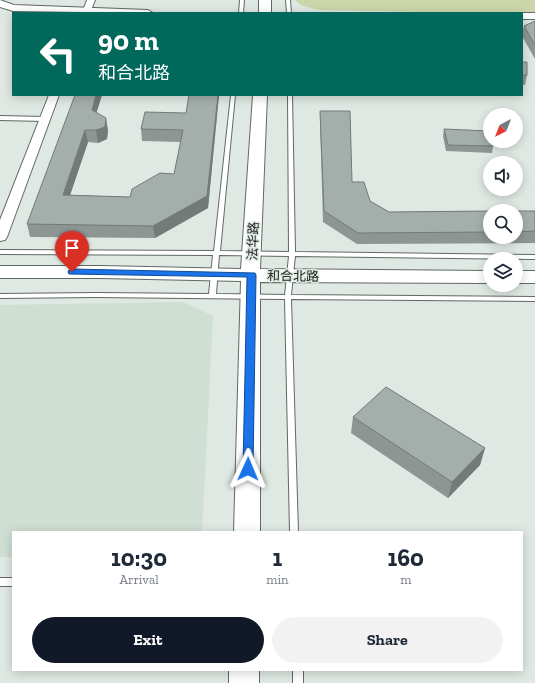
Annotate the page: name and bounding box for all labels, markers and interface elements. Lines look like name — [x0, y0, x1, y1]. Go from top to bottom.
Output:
text: 90 m — [98, 24, 159, 57]
icon: left — [32, 28, 84, 80]
text: 和合北路 — [98, 62, 170, 84]
north arrow — [483, 108, 523, 148]
map controls — [483, 108, 523, 292]
button: sound — [483, 156, 523, 196]
button: search — [483, 204, 523, 244]
street label: 法华路 — [245, 221, 261, 261]
pin — [55, 231, 89, 272]
icon: arrive — [61, 237, 83, 259]
button: layers — [483, 252, 523, 292]
street label: 和合北路 — [267, 268, 319, 284]
position arrow — [227, 448, 269, 490]
text: 10:30 — [111, 543, 167, 572]
text: 1 — [272, 543, 282, 572]
text: 160 — [388, 543, 424, 572]
text: Arrival — [120, 572, 159, 587]
text: min — [266, 572, 289, 587]
text: m — [400, 572, 411, 587]
button: Exit — [32, 617, 264, 663]
button: Share — [272, 617, 503, 663]

